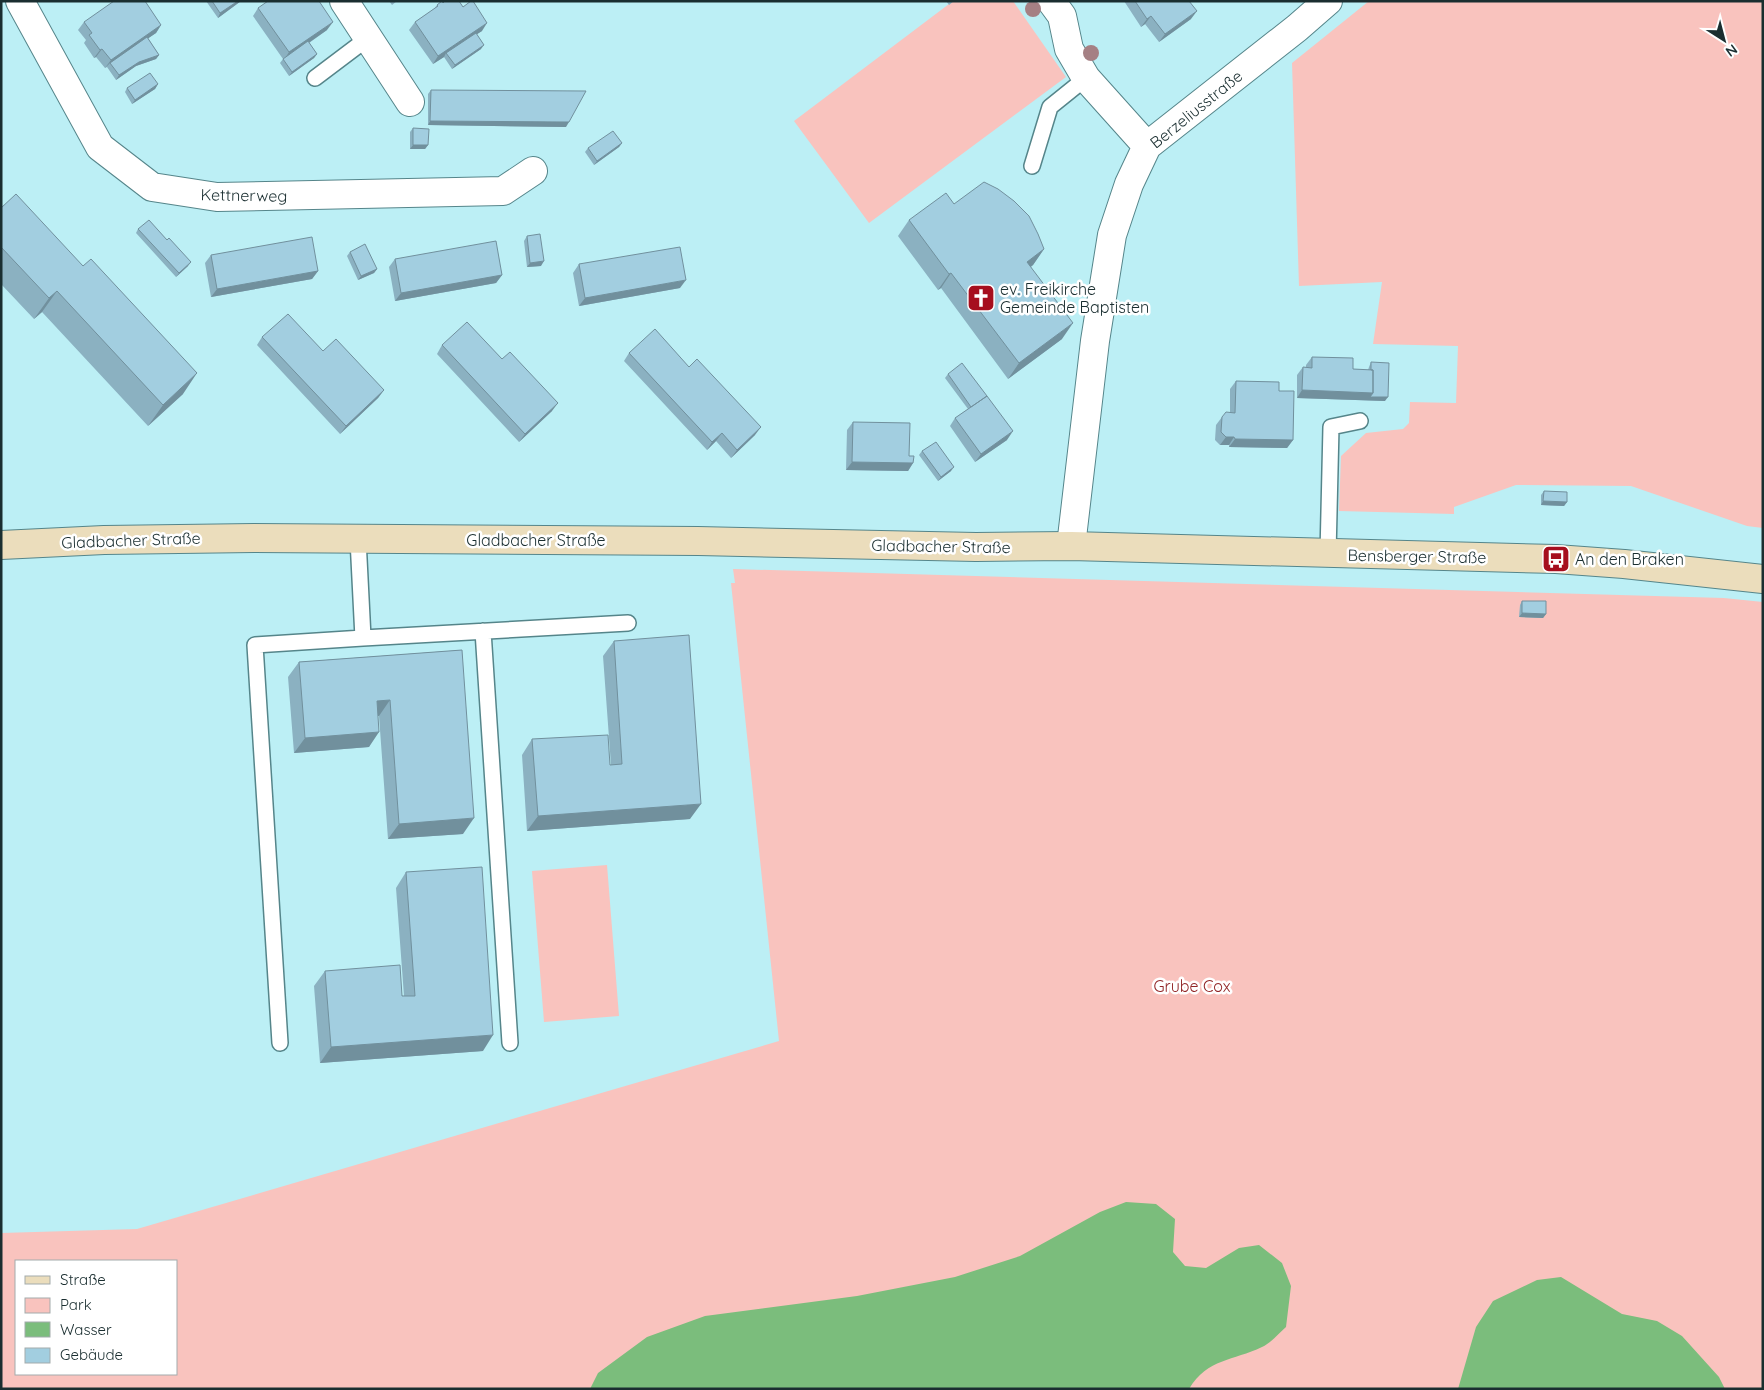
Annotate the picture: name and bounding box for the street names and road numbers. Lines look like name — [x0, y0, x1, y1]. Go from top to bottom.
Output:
street label: Berzeliusstraße — [1146, 66, 1246, 152]
street label: Kettnerweg — [201, 184, 287, 206]
street label: Gladbacher Straße — [61, 528, 201, 552]
street label: Gladbacher Straße — [466, 530, 606, 550]
street label: Gladbacher Straße — [871, 535, 1011, 557]
street label: Bensberger Straße — [1347, 545, 1487, 567]

